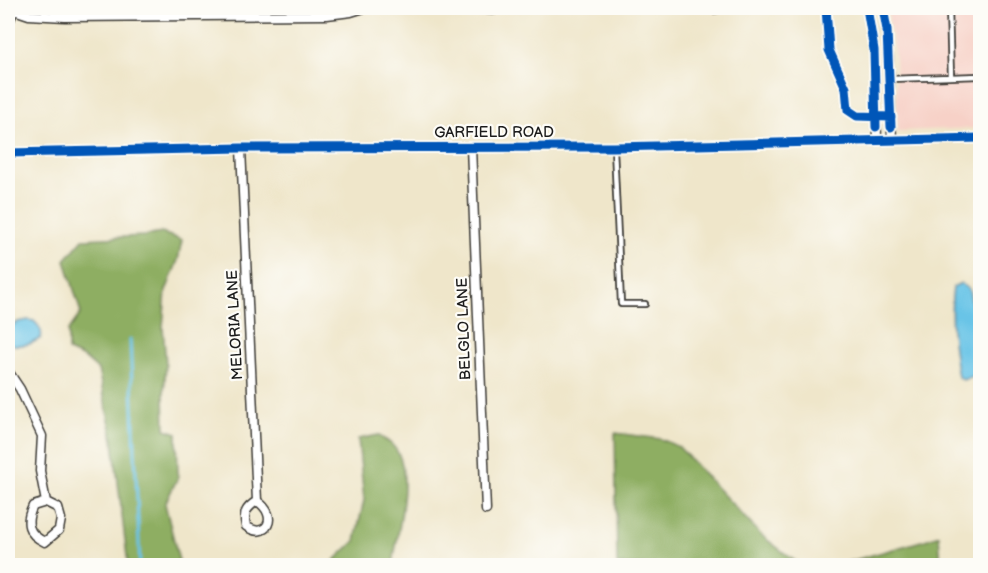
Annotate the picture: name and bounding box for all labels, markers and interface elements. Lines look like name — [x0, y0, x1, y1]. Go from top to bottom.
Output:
street label: GARFIELD ROAD — [434, 123, 554, 142]
street label: MELORIA LANE — [223, 269, 247, 380]
street label: BELGLO LANE — [453, 277, 475, 380]

